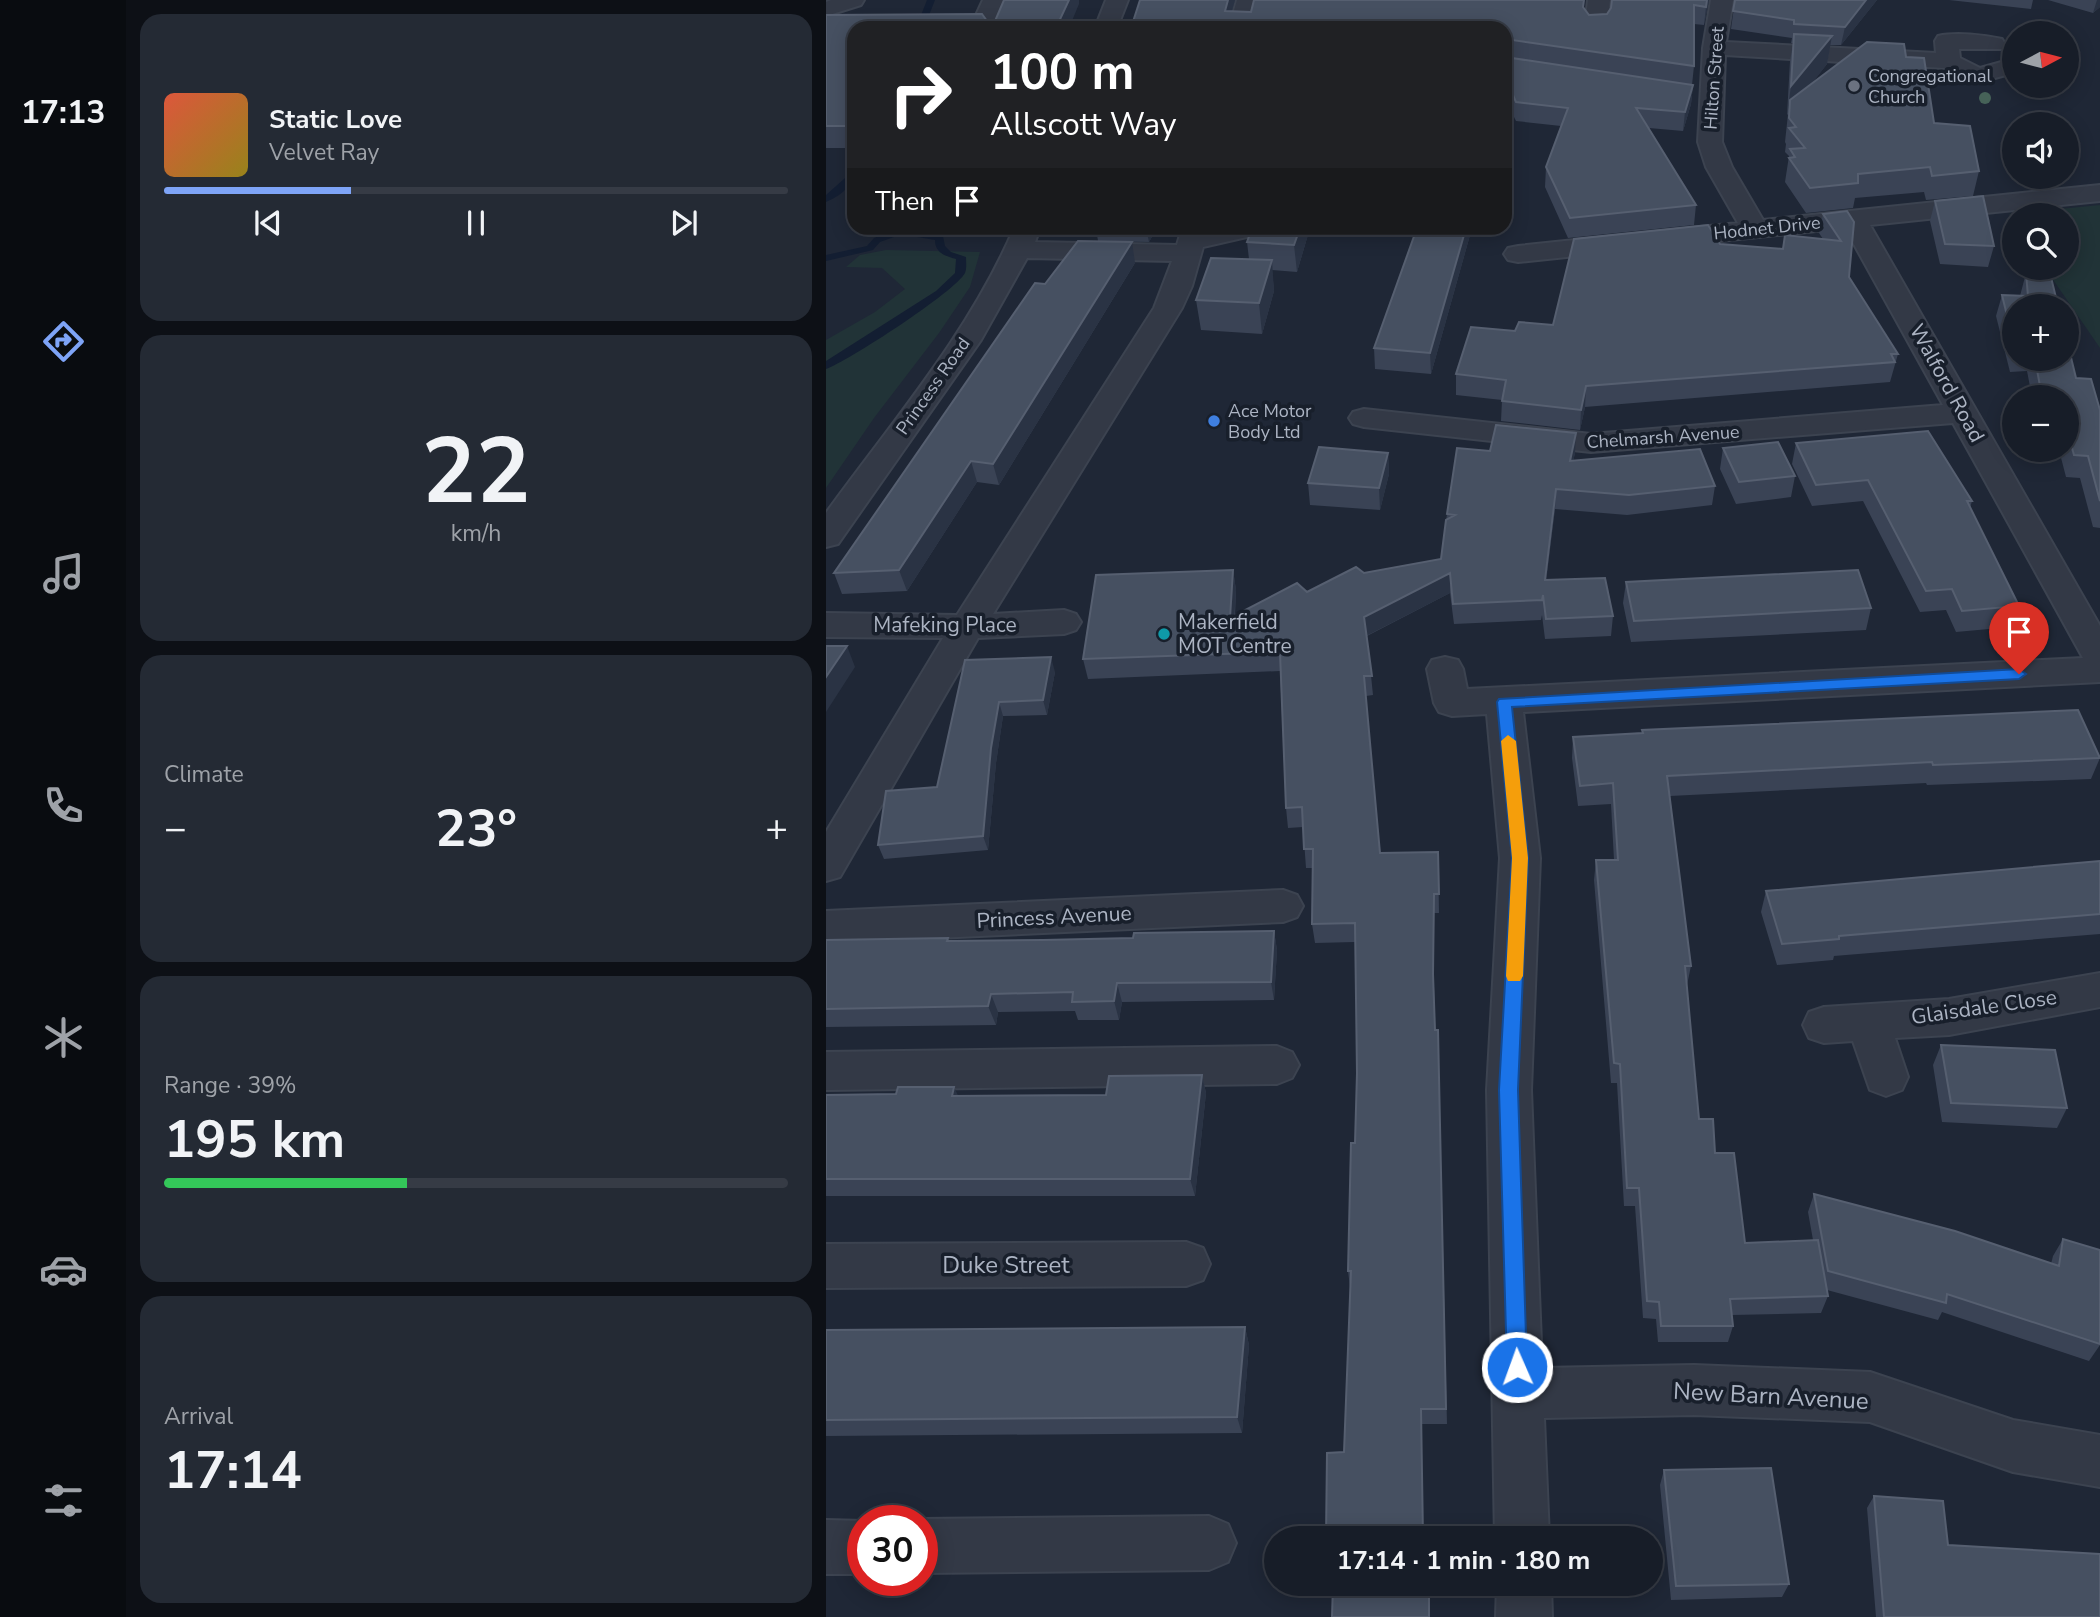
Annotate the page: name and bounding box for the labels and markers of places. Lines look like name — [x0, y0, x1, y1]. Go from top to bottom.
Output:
place label: Congregational Church — [1868, 64, 1993, 109]
marker: Congregational Church — [1846, 78, 1862, 94]
place label: Ace Motor Body Ltd — [1228, 399, 1312, 444]
marker: Ace Motor Body Ltd — [1206, 413, 1222, 429]
pin — [1989, 602, 2049, 674]
place label: Makerfield MOT Centre — [1178, 608, 1292, 660]
marker: Makerfield MOT Centre — [1156, 626, 1172, 642]

